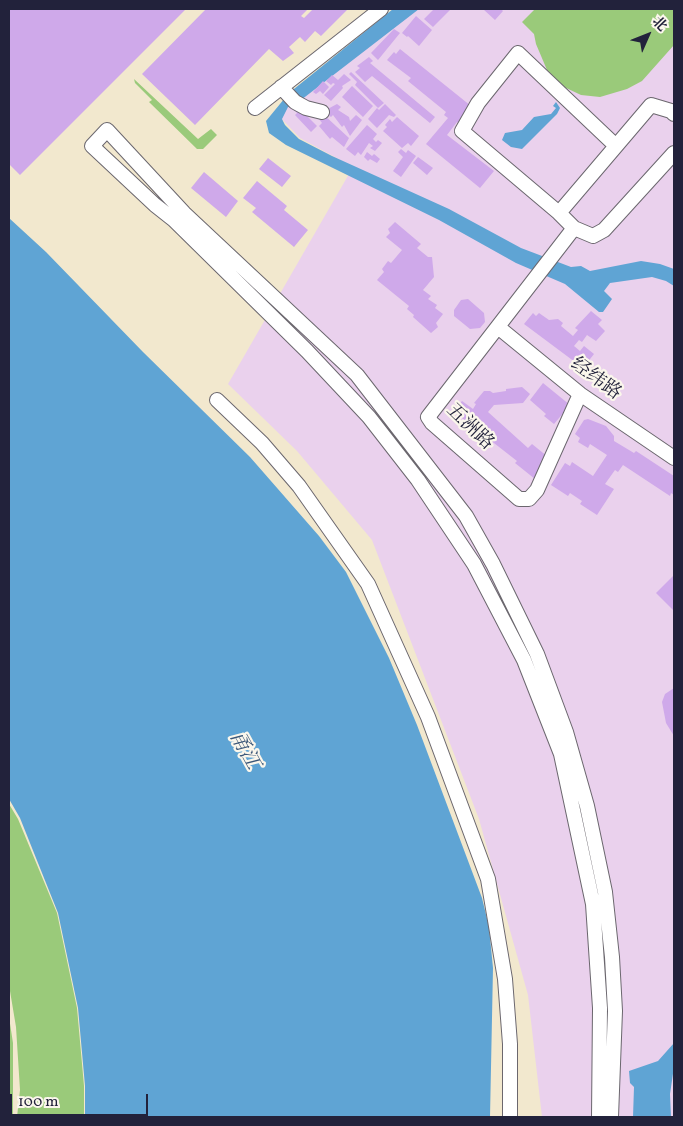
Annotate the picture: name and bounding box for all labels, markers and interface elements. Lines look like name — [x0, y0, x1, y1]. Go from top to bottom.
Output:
north arrow — [623, 10, 673, 60]
text: 北 — [647, 13, 671, 36]
street label: 经纬路 — [565, 354, 625, 406]
street label: 五洲路 — [441, 400, 497, 456]
water label: 甬江 — [223, 728, 263, 774]
scale bar — [12, 1084, 150, 1116]
text: 100 m — [18, 1092, 58, 1113]

